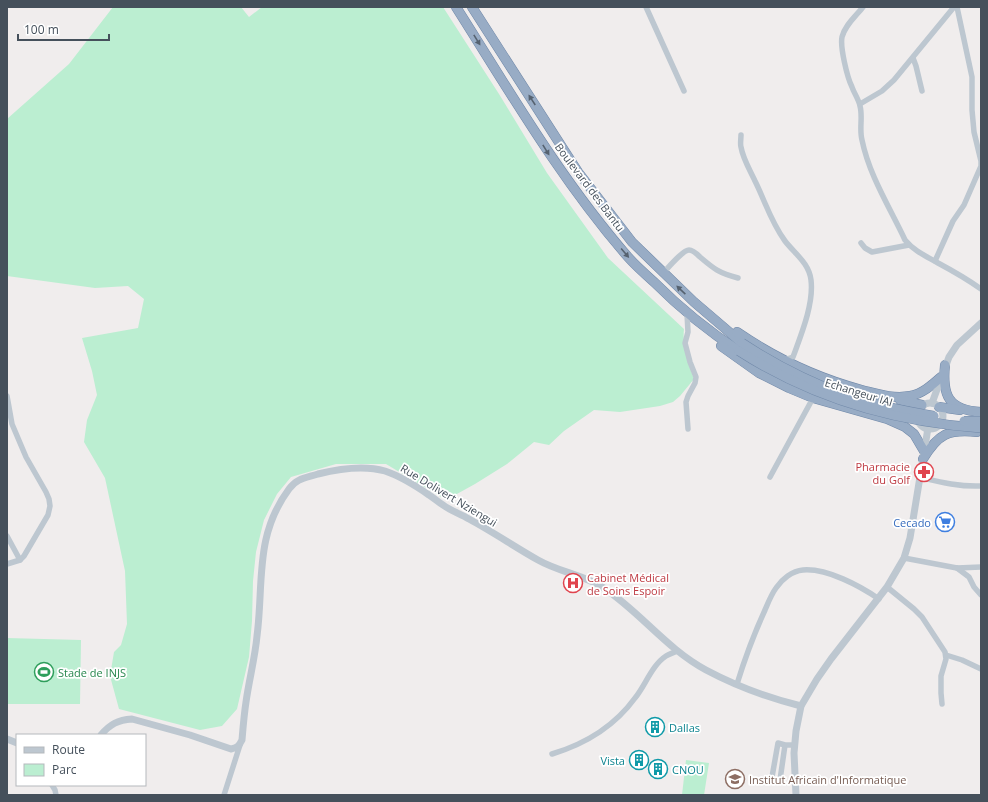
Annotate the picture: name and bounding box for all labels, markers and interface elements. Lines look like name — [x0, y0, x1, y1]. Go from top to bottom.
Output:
scale bar — [18, 16, 109, 42]
text: 100 m — [24, 21, 59, 38]
one-way arrow — [473, 35, 481, 45]
one-way arrow — [528, 95, 536, 105]
street label: Boulevard des Bantu — [552, 140, 628, 234]
one-way arrow — [543, 144, 550, 156]
one-way arrow — [621, 248, 629, 259]
one-way arrow — [676, 285, 686, 294]
street label: Echangeur IAI — [823, 375, 895, 409]
place label: Pharmacie du Golf — [856, 459, 911, 487]
street label: Rue Dolivert Nziengui — [398, 460, 500, 530]
pharmacy icon: Pharmacie du Golf — [913, 461, 935, 483]
supermarket icon: Cecado — [934, 511, 956, 533]
place label: Cecado — [893, 515, 931, 530]
place label: Cabinet Médical de Soins Espoir — [587, 570, 669, 598]
hospital icon: Cabinet Médical de Soins Espoir — [562, 572, 584, 594]
sports icon: Stade de INJS — [33, 661, 55, 683]
place label: Stade de INJS — [58, 665, 126, 680]
building icon: Dallas — [644, 716, 666, 738]
place label: Dallas — [669, 720, 700, 735]
legend — [16, 734, 146, 786]
text: Route — [52, 741, 85, 758]
building icon: Vista — [628, 749, 650, 771]
place label: Vista — [600, 753, 625, 768]
building icon: CNOU — [647, 758, 669, 780]
text: Parc — [52, 761, 77, 778]
place label: CNOU — [672, 762, 704, 777]
school or university icon: Institut Africain d'Informatique — [724, 768, 746, 790]
place label: Institut Africain d'Informatique — [749, 772, 906, 787]

